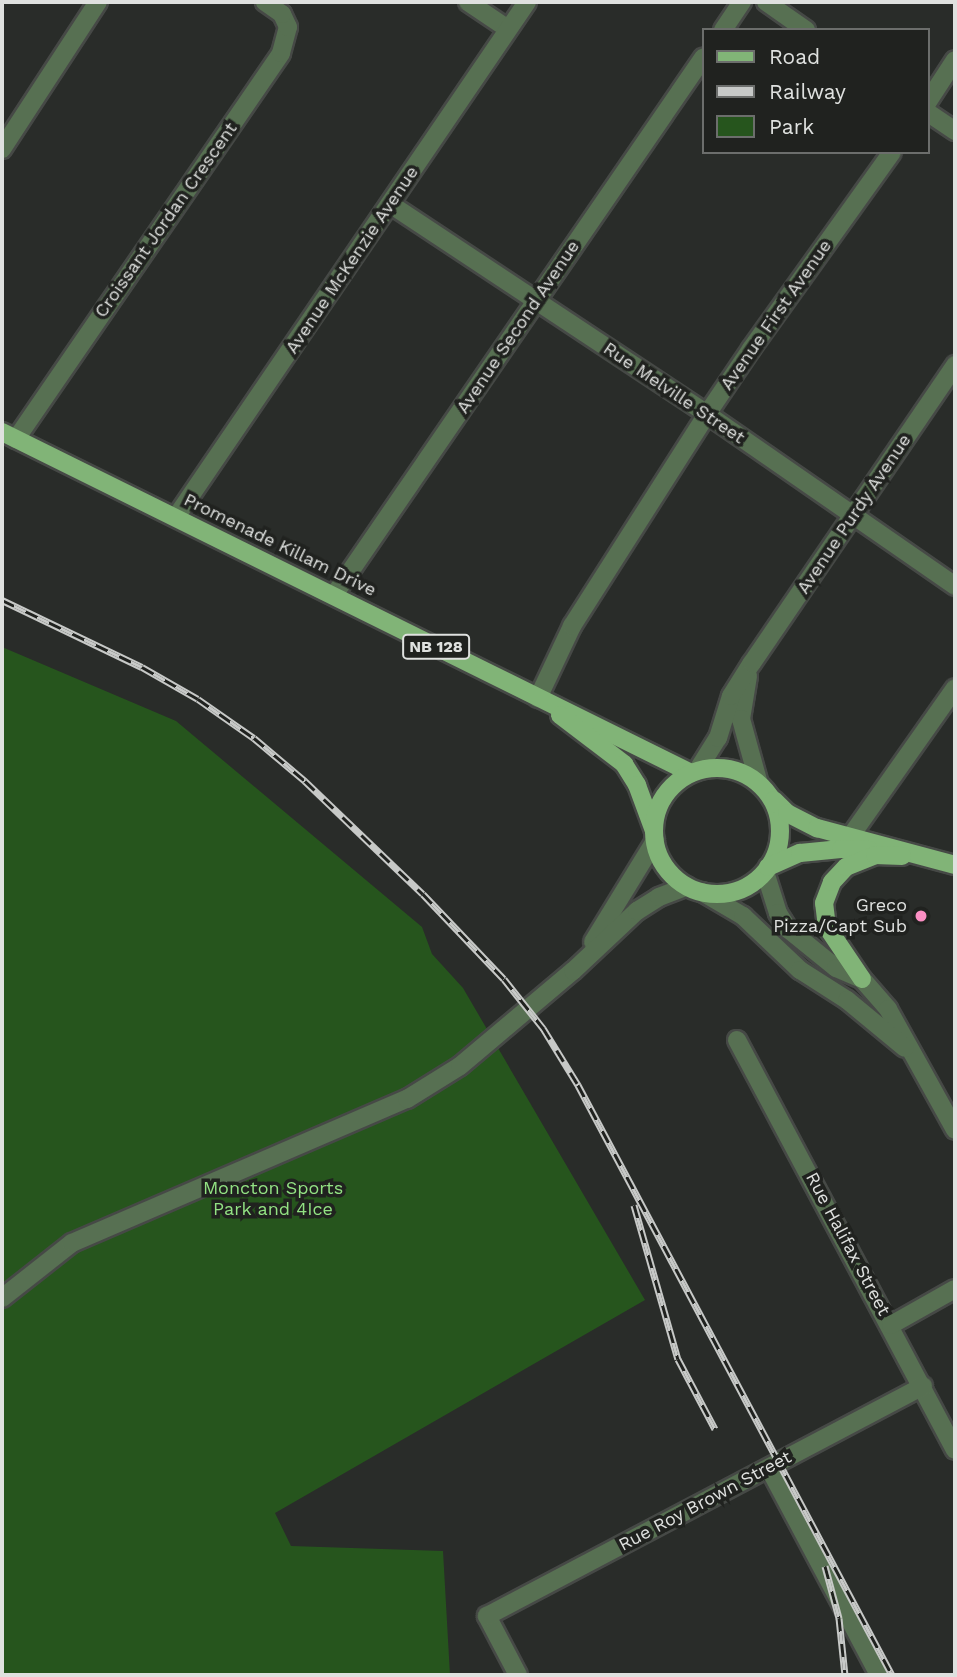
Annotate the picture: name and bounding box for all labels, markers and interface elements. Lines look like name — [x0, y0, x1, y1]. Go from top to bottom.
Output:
legend — [702, 28, 929, 154]
text: Road — [769, 44, 820, 69]
text: Railway — [769, 79, 846, 104]
text: Park — [769, 114, 814, 139]
street label: Croissant Jordan Crescent — [90, 118, 242, 322]
street label: Avenue McKenzie Avenue — [281, 162, 423, 358]
street label: Avenue First Avenue — [716, 235, 836, 395]
street label: Avenue Second Avenue — [452, 236, 584, 418]
street label: Rue Melville Street — [599, 338, 749, 448]
street label: Avenue Purdy Avenue — [792, 429, 916, 599]
street label: Promenade Killam Drive — [180, 489, 380, 601]
road number: NB 128 — [401, 634, 471, 660]
place label: Greco Pizza/Capt Sub — [773, 895, 907, 937]
marker: Greco Pizza/Capt Sub — [913, 908, 929, 924]
street label: Rue Halifax Street — [801, 1168, 895, 1320]
park label: Moncton Sports Park and 4Ice — [203, 1178, 343, 1220]
street label: Rue Roy Brown Street — [615, 1446, 795, 1556]

